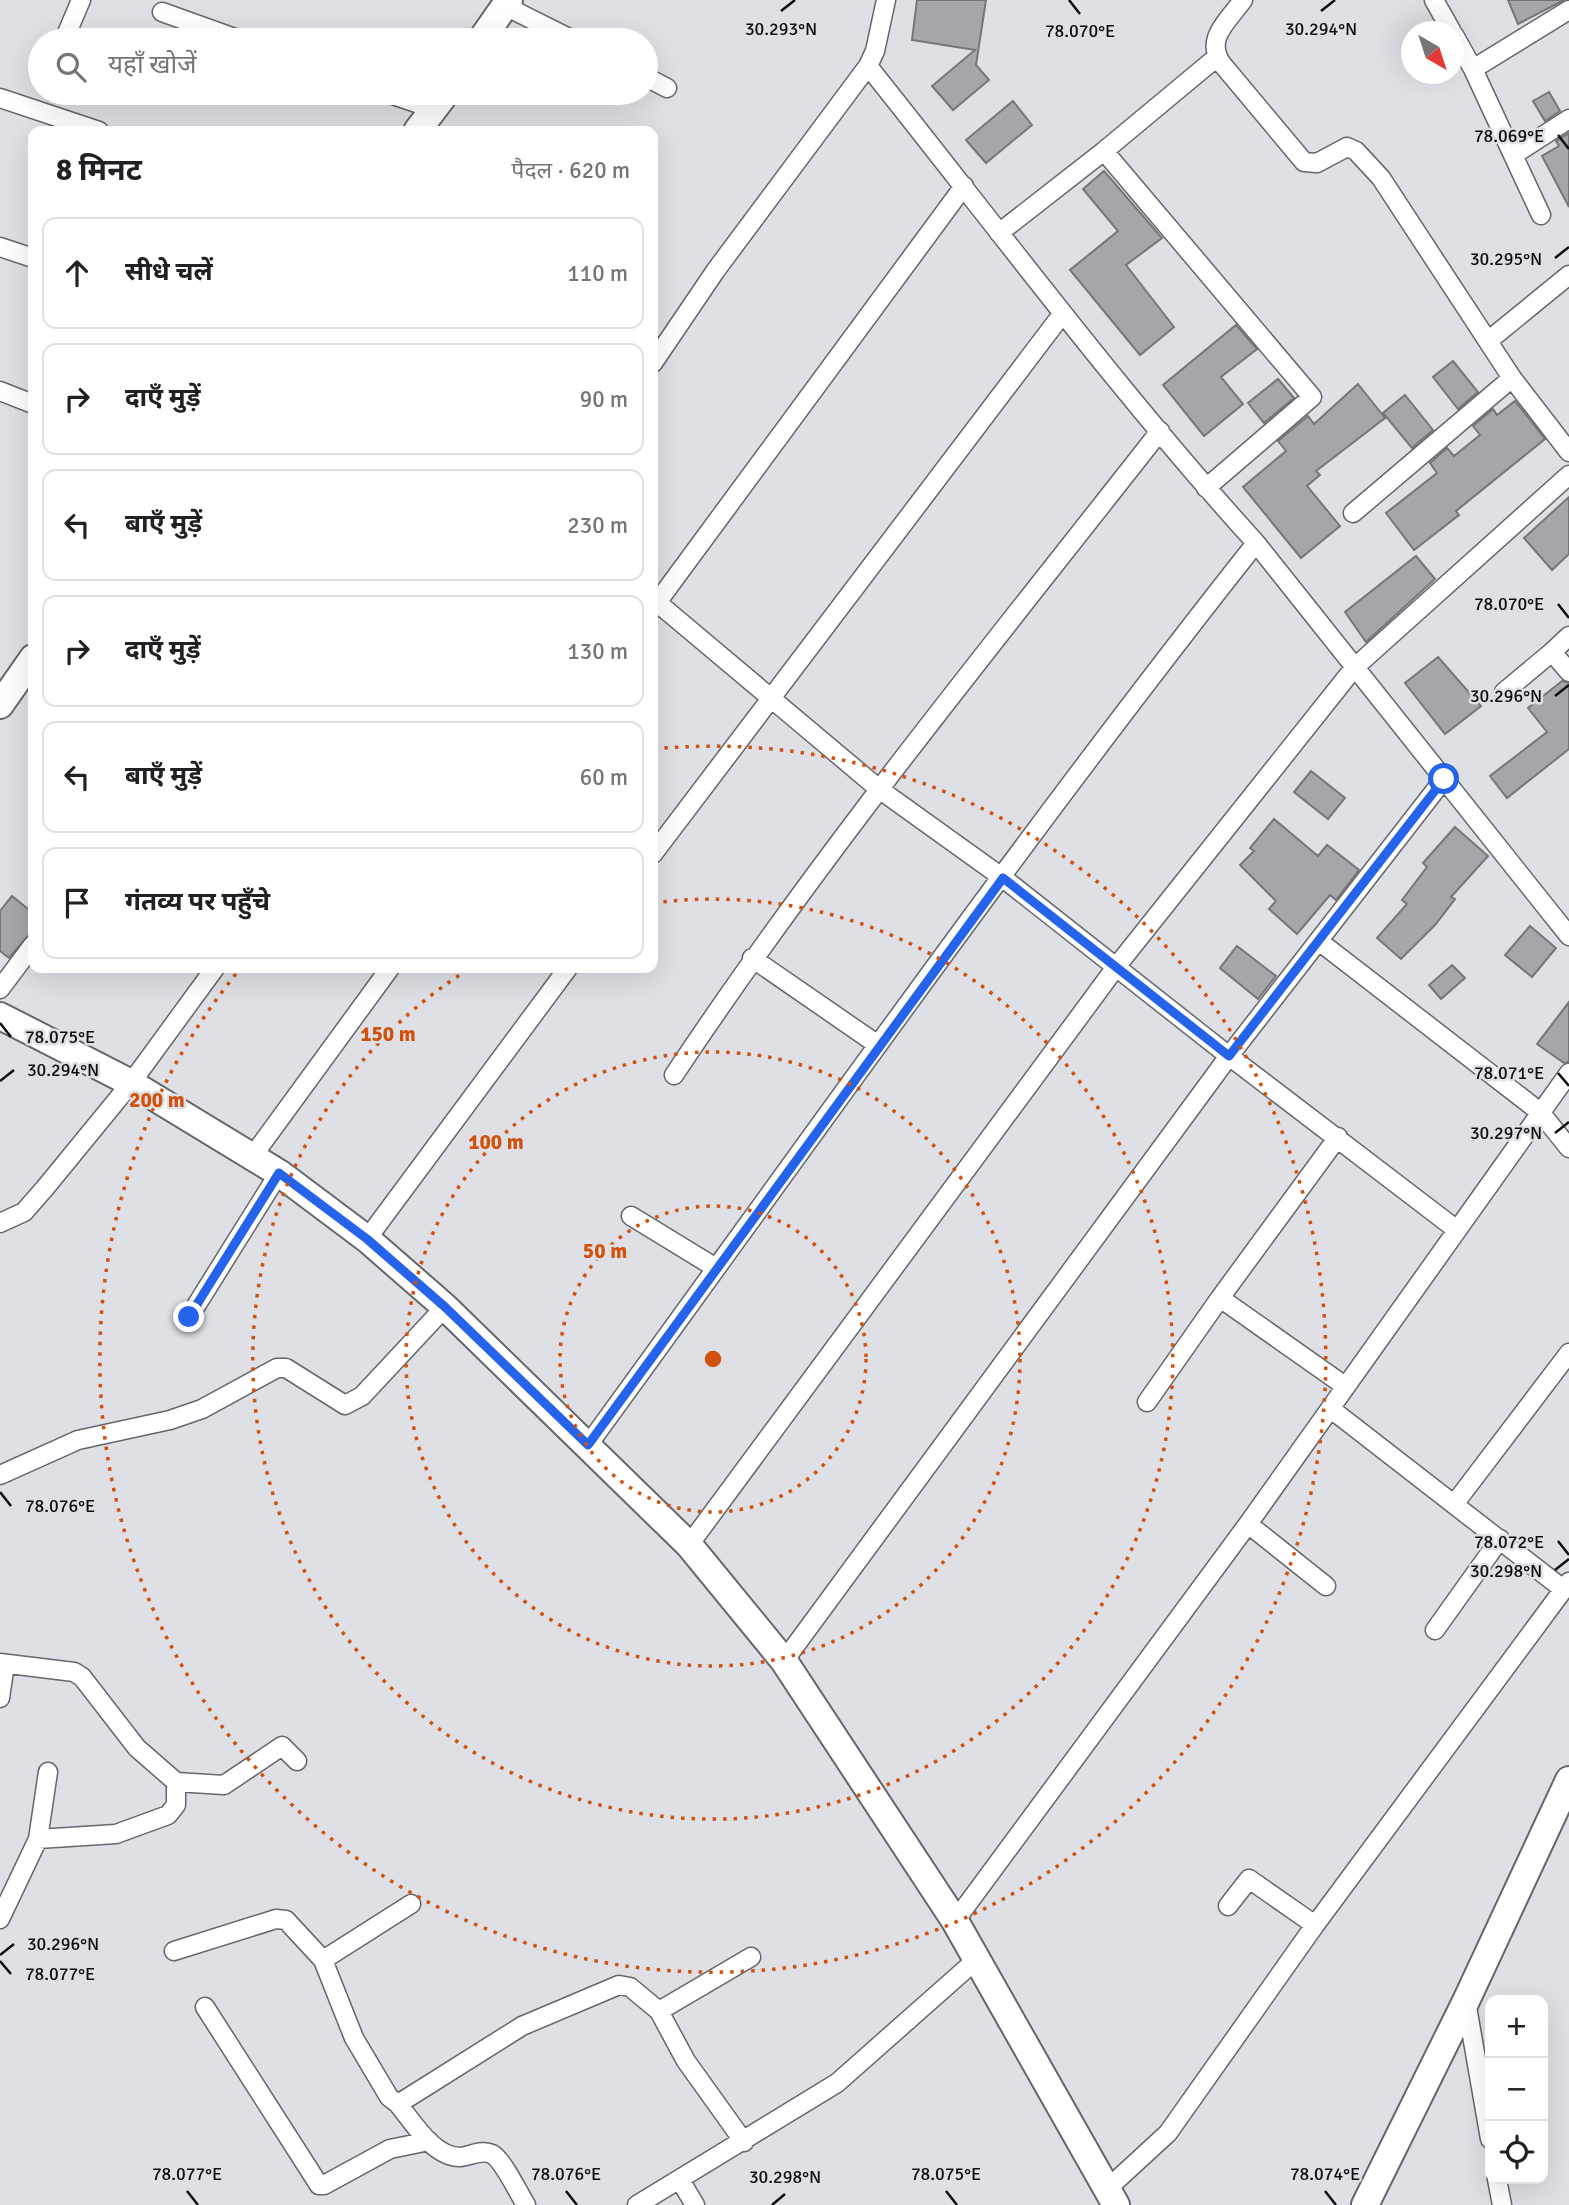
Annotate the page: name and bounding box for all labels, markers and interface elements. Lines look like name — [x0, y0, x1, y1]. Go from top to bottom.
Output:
text: 30.293°N — [745, 18, 817, 40]
text: 30.294°N — [1285, 18, 1357, 40]
text: 78.070°E — [1045, 20, 1115, 42]
north arrow — [1401, 21, 1464, 84]
search box — [28, 28, 658, 105]
icon: search — [52, 48, 90, 86]
text: यहाँ खोजें — [108, 49, 197, 81]
text: 78.069°E — [1474, 125, 1544, 147]
text: 8 मिनट — [56, 152, 142, 189]
text: पैदल · 620 m — [511, 156, 630, 185]
text: 30.295°N — [1470, 248, 1542, 270]
icon: ahead — [58, 254, 96, 292]
text: सीधे चलें — [125, 256, 213, 288]
text: 110 m — [567, 259, 628, 288]
icon: right — [58, 380, 96, 418]
text: दाएँ मुड़ें — [125, 382, 201, 414]
text: 90 m — [580, 385, 628, 414]
icon: left — [58, 506, 96, 544]
text: बाएँ मुड़ें — [125, 508, 202, 540]
text: 230 m — [567, 511, 628, 540]
text: 78.070°E — [1474, 593, 1544, 615]
icon: right — [58, 632, 96, 670]
text: दाएँ मुड़ें — [125, 634, 201, 666]
text: 130 m — [567, 637, 628, 666]
text: 30.296°N — [1470, 685, 1542, 707]
icon: left — [58, 758, 96, 796]
text: बाएँ मुड़ें — [125, 760, 202, 792]
text: 60 m — [580, 763, 628, 792]
route start — [1428, 763, 1459, 794]
icon: arrive — [58, 884, 96, 922]
text: गंतव्य पर पहुँचे — [125, 886, 270, 918]
text: 150 m — [360, 1021, 416, 1047]
text: 78.075°E — [25, 1026, 95, 1048]
text: 30.294°N — [27, 1059, 99, 1081]
text: 78.071°E — [1474, 1062, 1544, 1084]
text: 200 m — [129, 1087, 185, 1113]
text: 30.297°N — [1470, 1122, 1542, 1144]
text: 100 m — [468, 1129, 524, 1155]
text: 50 m — [583, 1238, 627, 1264]
route end — [173, 1301, 204, 1332]
centre of rings — [701, 1347, 725, 1371]
text: 78.076°E — [25, 1495, 95, 1517]
text: 78.072°E — [1474, 1531, 1544, 1553]
text: 30.298°N — [1470, 1560, 1542, 1582]
text: 30.296°N — [27, 1933, 99, 1955]
text: 78.077°E — [25, 1963, 95, 1985]
map controls — [1485, 1995, 1548, 2184]
button: + — [1485, 1995, 1548, 2058]
button: − — [1485, 2058, 1548, 2121]
button: locate — [1485, 2121, 1548, 2184]
text: 78.077°E — [152, 2163, 222, 2185]
text: 78.076°E — [531, 2163, 601, 2185]
text: 78.075°E — [911, 2163, 981, 2185]
text: 78.074°E — [1290, 2163, 1360, 2185]
text: 30.298°N — [749, 2166, 821, 2188]

